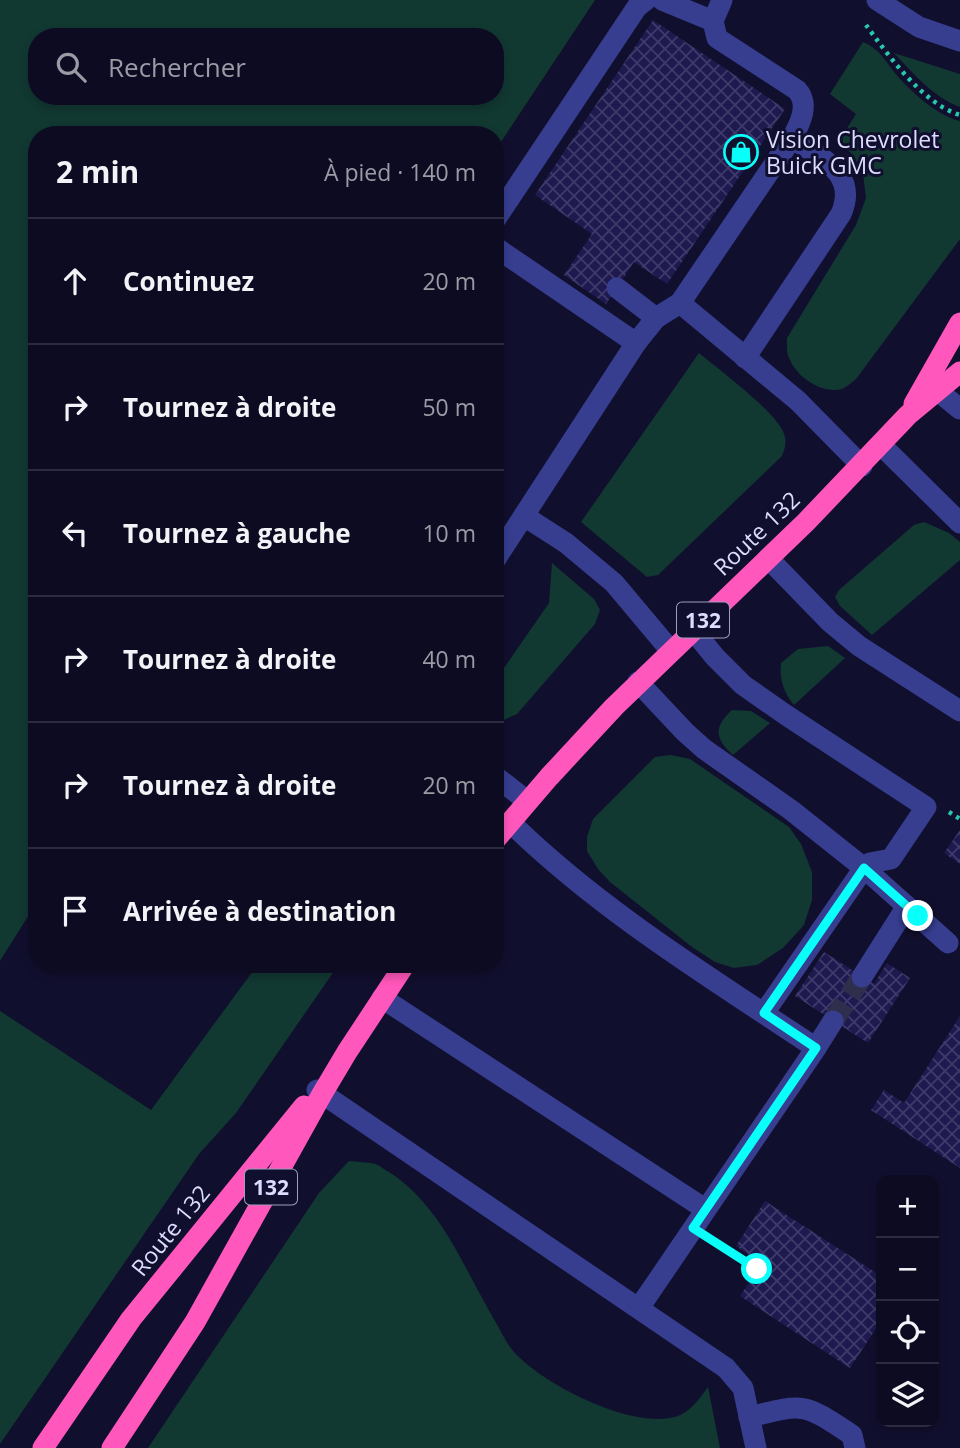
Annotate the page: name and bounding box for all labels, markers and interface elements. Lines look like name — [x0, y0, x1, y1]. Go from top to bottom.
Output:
search box — [28, 28, 504, 105]
icon: search — [52, 48, 90, 86]
text: Rechercher — [108, 49, 246, 85]
place label: Vision Chevrolet Buick GMC — [766, 123, 939, 181]
shop icon: Vision Chevrolet Buick GMC — [722, 133, 760, 171]
text: 2 min — [56, 151, 139, 192]
text: À pied · 140 m — [324, 156, 476, 188]
icon: ahead — [56, 262, 94, 300]
text: Continuez — [123, 263, 254, 299]
text: 20 m — [422, 265, 476, 297]
icon: right — [56, 388, 94, 426]
text: Tournez à droite — [123, 389, 336, 425]
text: 50 m — [422, 391, 476, 423]
street label: Route 132 — [706, 484, 806, 582]
icon: left — [56, 514, 94, 552]
text: Tournez à gauche — [123, 515, 351, 551]
text: 10 m — [422, 517, 476, 549]
road number: 132 — [677, 602, 729, 638]
icon: right — [56, 640, 94, 678]
text: Tournez à droite — [123, 641, 336, 677]
text: 40 m — [422, 643, 476, 675]
icon: right — [56, 766, 94, 804]
text: Tournez à droite — [123, 767, 336, 803]
text: 20 m — [422, 769, 476, 801]
icon: arrive — [56, 892, 94, 930]
text: Arrivée à destination — [123, 893, 396, 929]
route end — [902, 900, 933, 931]
road number: 132 — [245, 1170, 297, 1204]
map controls — [876, 1175, 939, 1427]
button: + — [876, 1175, 939, 1238]
street label: Route 132 — [123, 1178, 217, 1282]
button: − — [876, 1238, 939, 1301]
route start — [741, 1253, 772, 1284]
button: locate — [876, 1301, 939, 1364]
button: layers — [876, 1364, 939, 1427]

